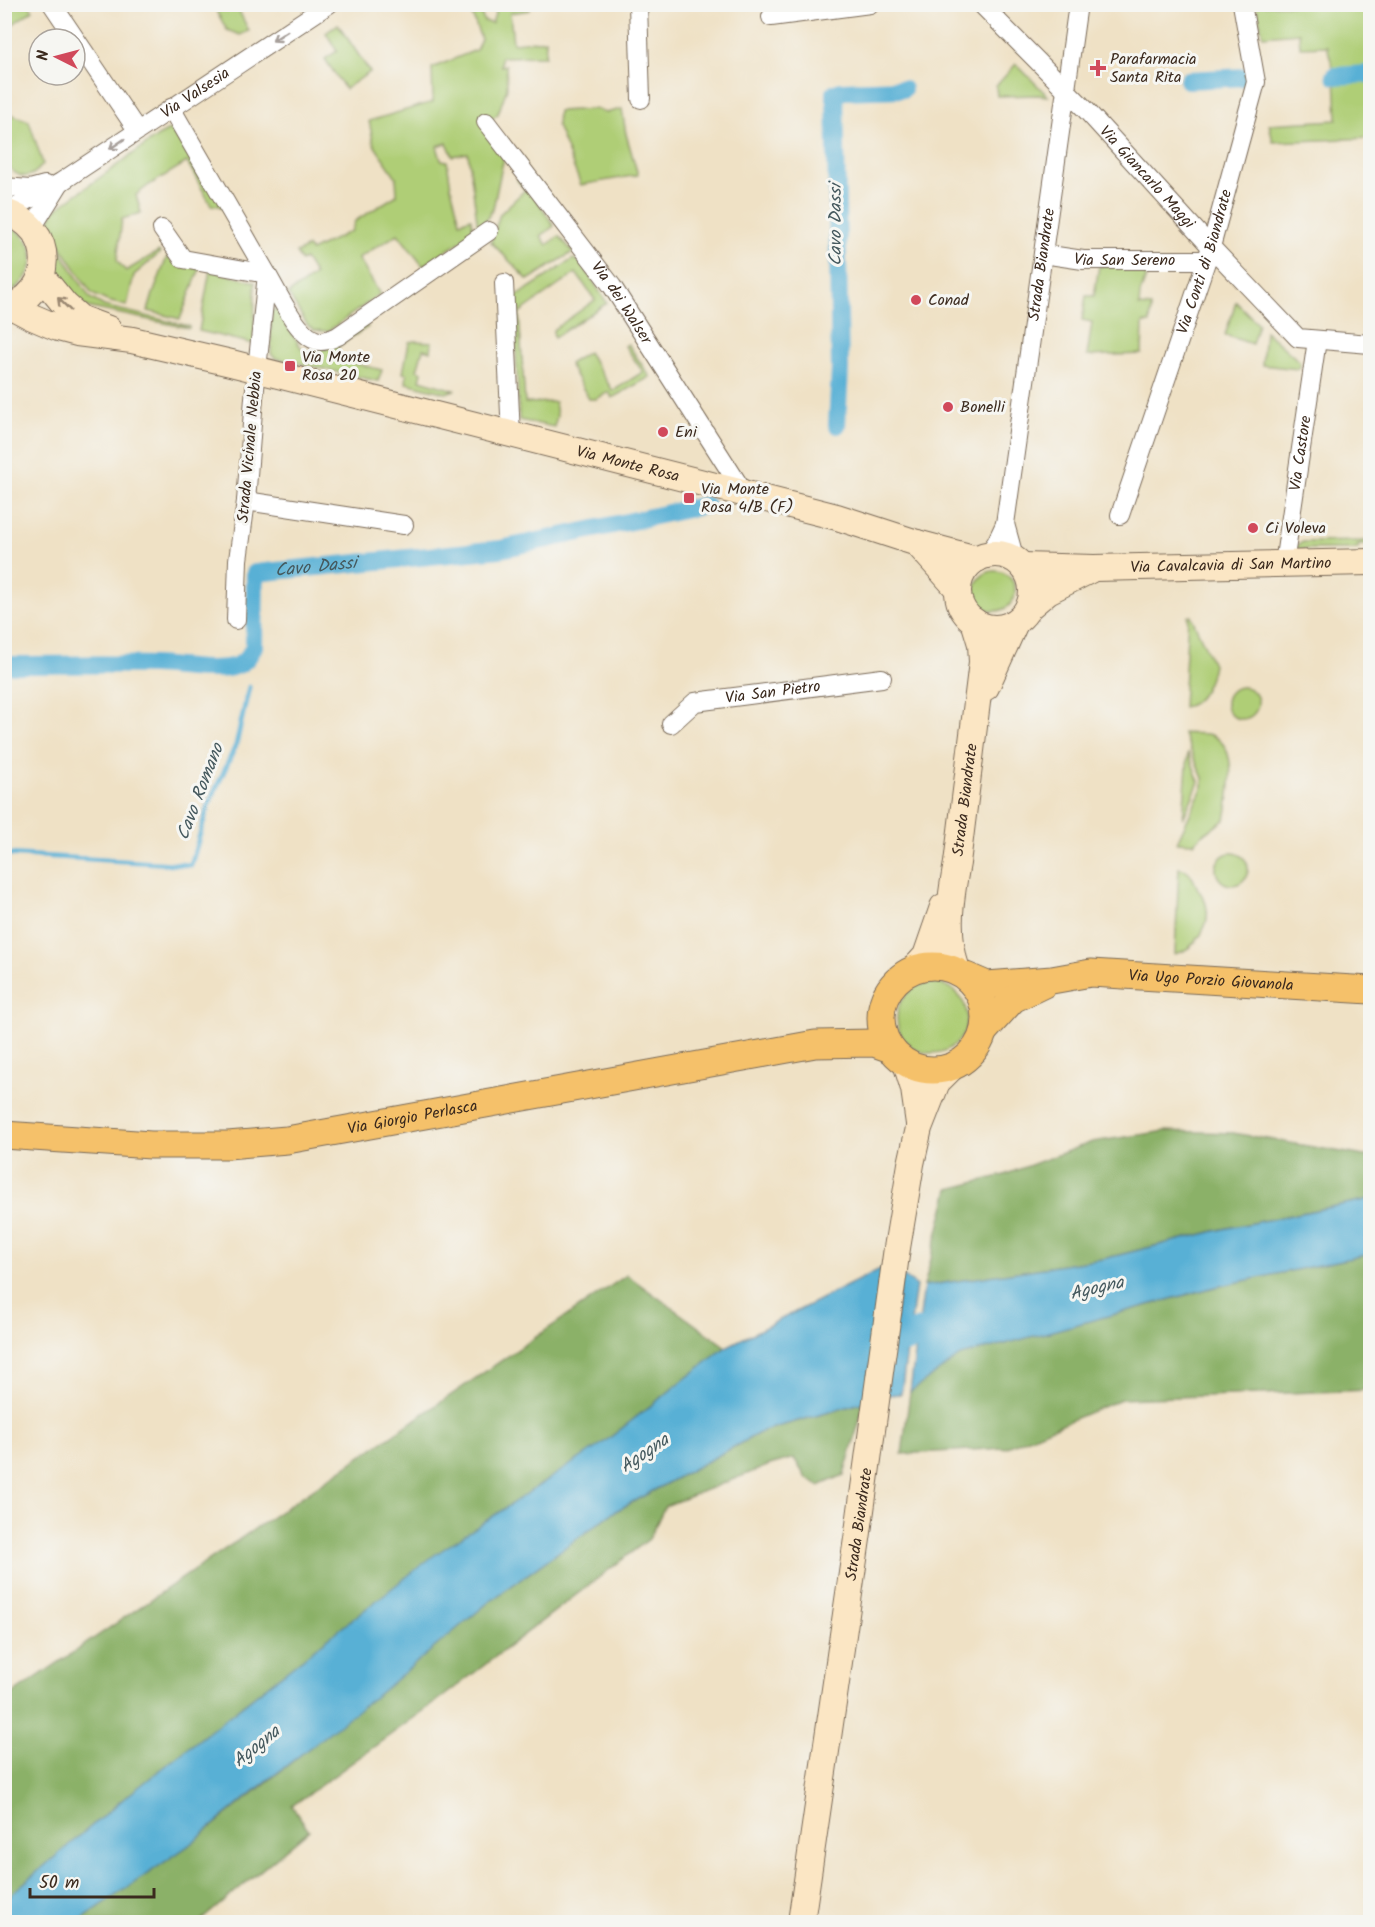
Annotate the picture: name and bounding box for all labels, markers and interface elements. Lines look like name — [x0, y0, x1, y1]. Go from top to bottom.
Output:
north arrow — [27, 27, 87, 87]
one-way arrow — [272, 31, 289, 43]
place label: Parafarmacia Santa Rita — [1110, 47, 1196, 90]
text: N — [31, 49, 57, 62]
street label: Via Valsesia — [156, 61, 235, 125]
marker: Parafarmacia Santa Rita — [1091, 61, 1105, 75]
street label: Via Giancarlo Maggi — [1093, 120, 1202, 235]
one-way arrow — [109, 138, 126, 150]
water label: Cavo Dassi — [822, 180, 851, 266]
street label: Via Conti di Biandrate — [1170, 187, 1239, 337]
street label: Strada Biandrate — [1021, 207, 1062, 323]
street label: Via San Sereno — [1072, 246, 1175, 273]
street label: Via dei Walser — [585, 256, 659, 350]
place label: Conad — [928, 288, 970, 313]
marker: Conad — [909, 293, 923, 307]
one-way arrow — [57, 297, 72, 311]
place label: Via Monte Rosa 20 — [302, 345, 370, 388]
marker: Via Monte Rosa 20 — [283, 359, 297, 373]
street label: Strada Vicinale Nebbia — [231, 370, 269, 524]
place label: Bonelli — [960, 395, 1006, 420]
marker: Bonelli — [941, 400, 955, 414]
street label: Via Castore — [1282, 414, 1318, 493]
place label: Eni — [675, 420, 698, 445]
marker: Eni — [656, 425, 670, 439]
street label: Via Monte Rosa — [574, 439, 682, 489]
place label: Via Monte Rosa 4/B (F) — [701, 477, 794, 520]
marker: Via Monte Rosa 4/B (F) — [682, 491, 696, 505]
place label: Ci Voleva — [1265, 516, 1326, 541]
marker: Ci Voleva — [1246, 521, 1260, 535]
water label: Cavo Dassi — [274, 548, 362, 585]
street label: Via Cavalcavia di San Martino — [1130, 550, 1332, 580]
street label: Via San Pietro — [724, 674, 822, 711]
water label: Cavo Romano — [169, 738, 233, 845]
street label: Strada Biandrate — [945, 742, 984, 858]
street label: Via Ugo Porzio Giovanola — [1128, 963, 1294, 998]
street label: Via Giorgio Perlasca — [345, 1093, 479, 1141]
water label: Agogna — [1067, 1268, 1128, 1309]
water label: Agogna — [614, 1426, 677, 1481]
street label: Strada Biandrate — [839, 1466, 879, 1582]
water label: Agogna — [227, 1718, 288, 1775]
scale bar — [30, 1861, 154, 1899]
text: 50 m — [39, 1869, 79, 1898]

